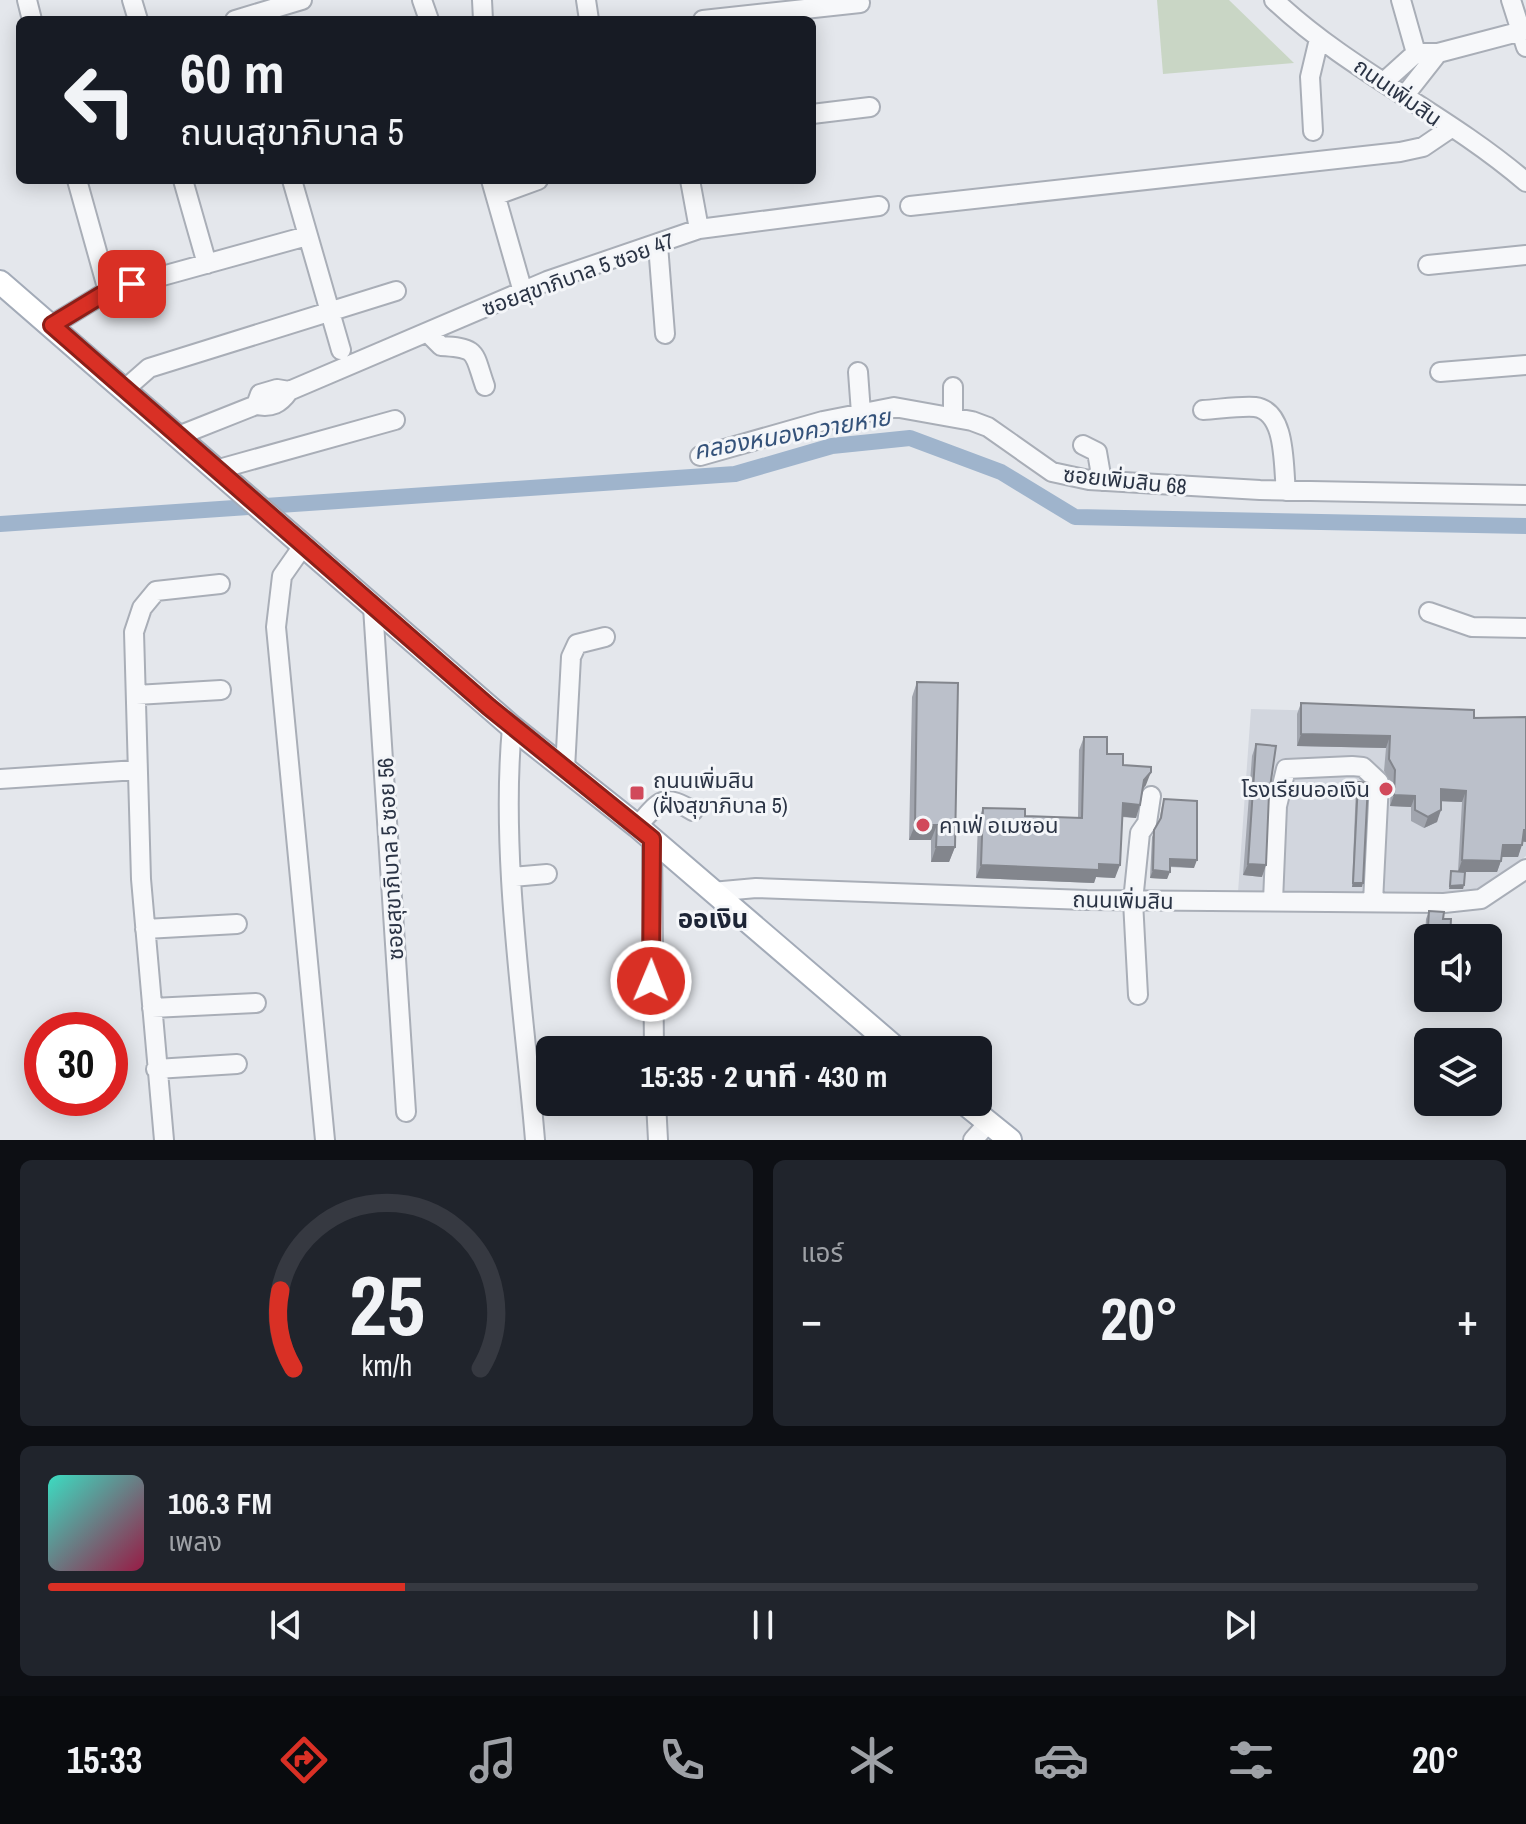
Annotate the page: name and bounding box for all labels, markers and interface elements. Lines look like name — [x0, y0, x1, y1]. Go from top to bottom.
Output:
text: 60 m — [180, 35, 285, 110]
icon: left — [48, 48, 152, 152]
street label: ถนนเพิ่มสิน — [1348, 51, 1448, 133]
text: ถนนสุขาภิบาล 5 — [180, 108, 404, 156]
street label: ซอยสุขาภิบาล 5 ซอย 47 — [478, 225, 678, 323]
pin — [98, 250, 166, 318]
icon: arrive — [110, 262, 154, 306]
water label: คลองหนองควายหาย — [691, 400, 894, 466]
street label: ซอยเพิ่มสิน 68 — [1062, 459, 1188, 501]
street label: ซอยสุขาภิบาล 5 ซอย 56 — [370, 757, 410, 961]
place label: ถนนเพิ่มสิน (ฝั่งสุขาภิบาล 5) — [653, 765, 788, 820]
place label: โรงเรียนออเงิน — [1241, 774, 1370, 804]
marker: โรงเรียนออเงิน — [1377, 780, 1395, 798]
marker: ถนนเพิ่มสิน (ฝั่งสุขาภิบาล 5) — [628, 784, 646, 802]
place label: คาเฟ่ อเมซอน — [939, 810, 1059, 840]
marker: คาเฟ่ อเมซอน — [914, 816, 932, 834]
street label: ถนนเพิ่มสิน — [1072, 884, 1174, 916]
district label: ออเงิน — [678, 901, 748, 936]
map controls — [1414, 924, 1502, 1116]
button: sound — [1414, 924, 1502, 1012]
position arrow — [609, 939, 693, 1023]
speed limit sign: 30 — [24, 1012, 128, 1116]
button: layers — [1414, 1028, 1502, 1116]
text: 15:35 · 2 นาที · 430 m — [641, 1056, 887, 1096]
text: แอร์ — [801, 1235, 843, 1270]
text: 25 — [349, 1249, 424, 1361]
text: 20° — [1100, 1278, 1179, 1359]
text: − — [801, 1289, 822, 1349]
text: + — [1457, 1289, 1478, 1349]
text: km/h — [361, 1346, 412, 1385]
text: 106.3 FM — [168, 1483, 272, 1523]
text: เพลง — [168, 1524, 222, 1559]
icon: previous — [264, 1603, 308, 1647]
icon: pause — [741, 1603, 785, 1647]
icon: next — [1218, 1603, 1262, 1647]
icon: directions — [276, 1732, 332, 1788]
icon: music — [465, 1732, 521, 1788]
icon: phone — [654, 1732, 710, 1788]
icon: climate — [844, 1732, 900, 1788]
icon: car — [1033, 1732, 1089, 1788]
icon: filters — [1223, 1732, 1279, 1788]
text: 15:33 — [67, 1736, 142, 1784]
text: 20° — [1412, 1736, 1459, 1784]

